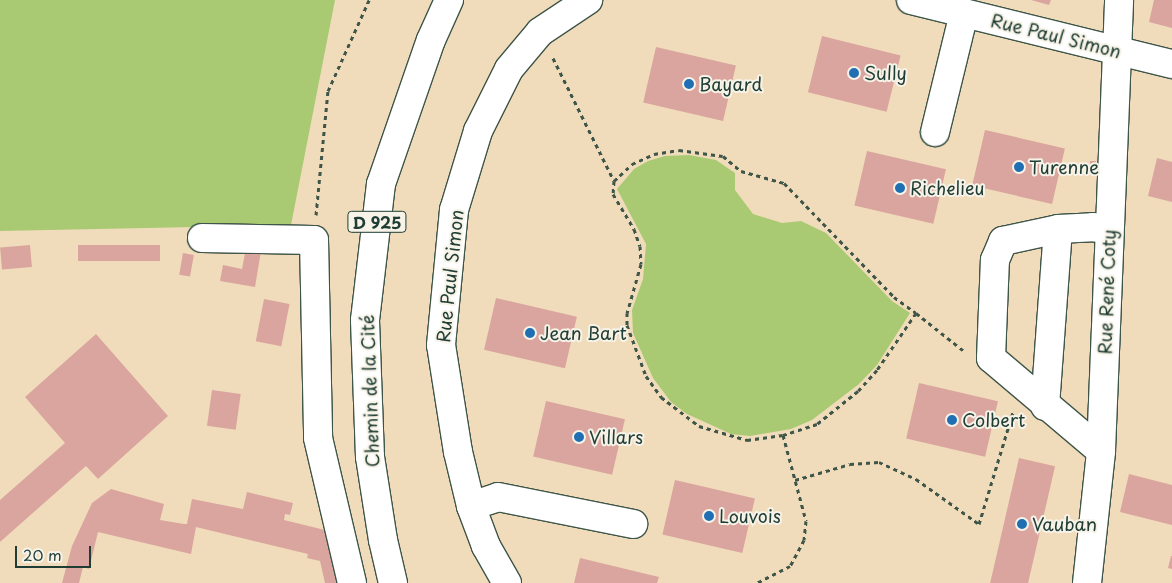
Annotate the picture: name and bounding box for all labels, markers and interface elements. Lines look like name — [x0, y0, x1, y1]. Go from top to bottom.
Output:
street label: Rue Paul Simon — [988, 9, 1124, 63]
place label: Sully — [864, 62, 907, 84]
marker: Sully — [848, 67, 860, 79]
place label: Bayard — [699, 73, 763, 95]
marker: Bayard — [683, 78, 695, 90]
place label: Turenne — [1029, 156, 1099, 178]
marker: Turenne — [1013, 161, 1025, 173]
place label: Richelieu — [910, 177, 984, 199]
marker: Richelieu — [894, 182, 906, 194]
road number: D 925 — [347, 208, 407, 236]
street label: Rue Paul Simon — [432, 208, 468, 344]
street label: Rue René Coty — [1094, 228, 1120, 356]
street label: Chemin de la Cité — [357, 314, 383, 468]
place label: Jean Bart — [540, 322, 627, 344]
marker: Jean Bart — [524, 327, 536, 339]
place label: Colbert — [962, 409, 1025, 431]
marker: Colbert — [946, 414, 958, 426]
place label: Villars — [589, 426, 643, 448]
marker: Villars — [573, 431, 585, 443]
place label: Louvois — [719, 505, 781, 527]
marker: Louvois — [703, 510, 715, 522]
place label: Vauban — [1032, 513, 1097, 535]
marker: Vauban — [1016, 518, 1028, 530]
scale bar — [18, 536, 94, 568]
text: 20 m — [23, 543, 62, 566]

